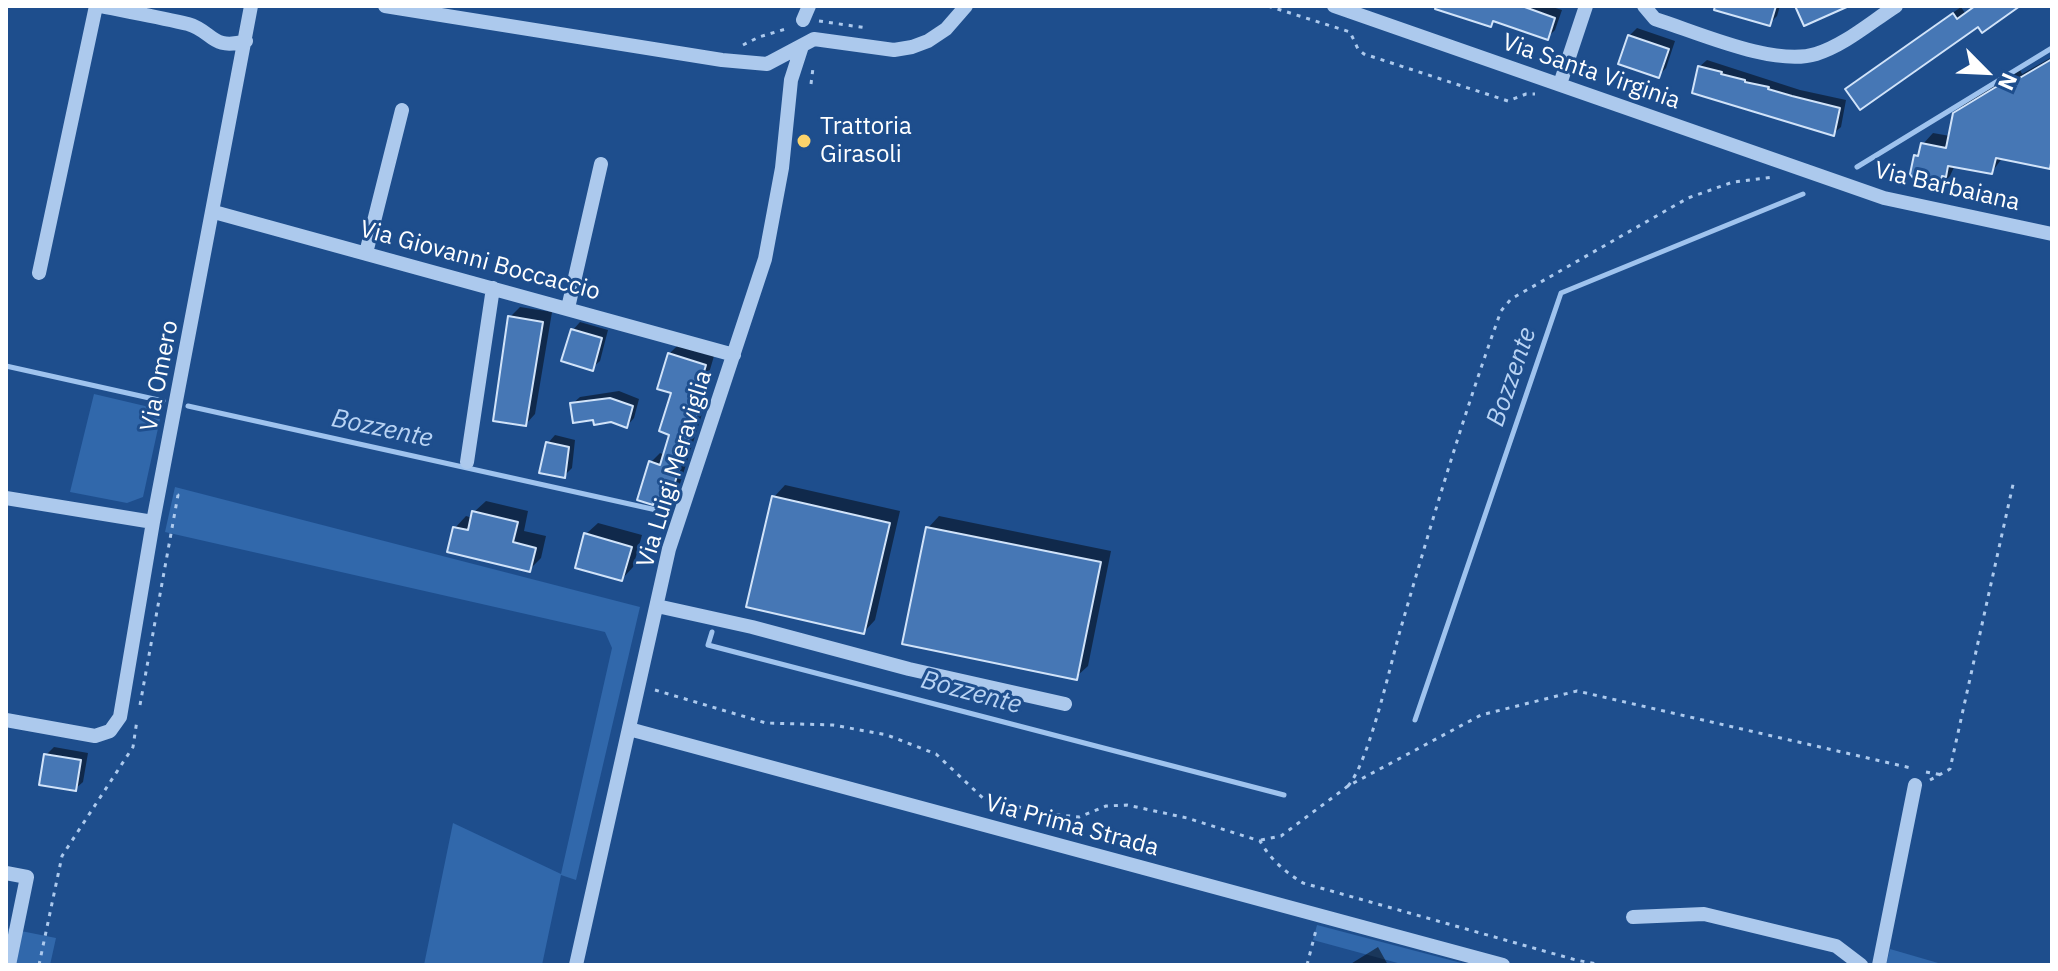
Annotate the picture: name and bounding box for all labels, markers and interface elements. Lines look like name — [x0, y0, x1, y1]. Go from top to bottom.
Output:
street label: Via Santa Virginia — [1498, 28, 1684, 116]
north arrow — [1946, 32, 2026, 112]
text: N — [1992, 69, 2025, 95]
place label: Trattoria Girasoli — [820, 113, 912, 169]
marker: Trattoria Girasoli — [795, 132, 813, 150]
street label: Via Barbaiana — [1871, 156, 2023, 218]
street label: Via Giovanni Boccaccio — [357, 215, 603, 307]
street label: Via Omero — [135, 318, 185, 434]
water label: Bozzente — [1481, 323, 1543, 431]
street label: Via Luigi Meraviglia — [631, 367, 719, 571]
water label: Bozzente — [328, 403, 436, 455]
water label: Bozzente — [917, 665, 1025, 721]
street label: Via Prima Strada — [982, 789, 1162, 863]

